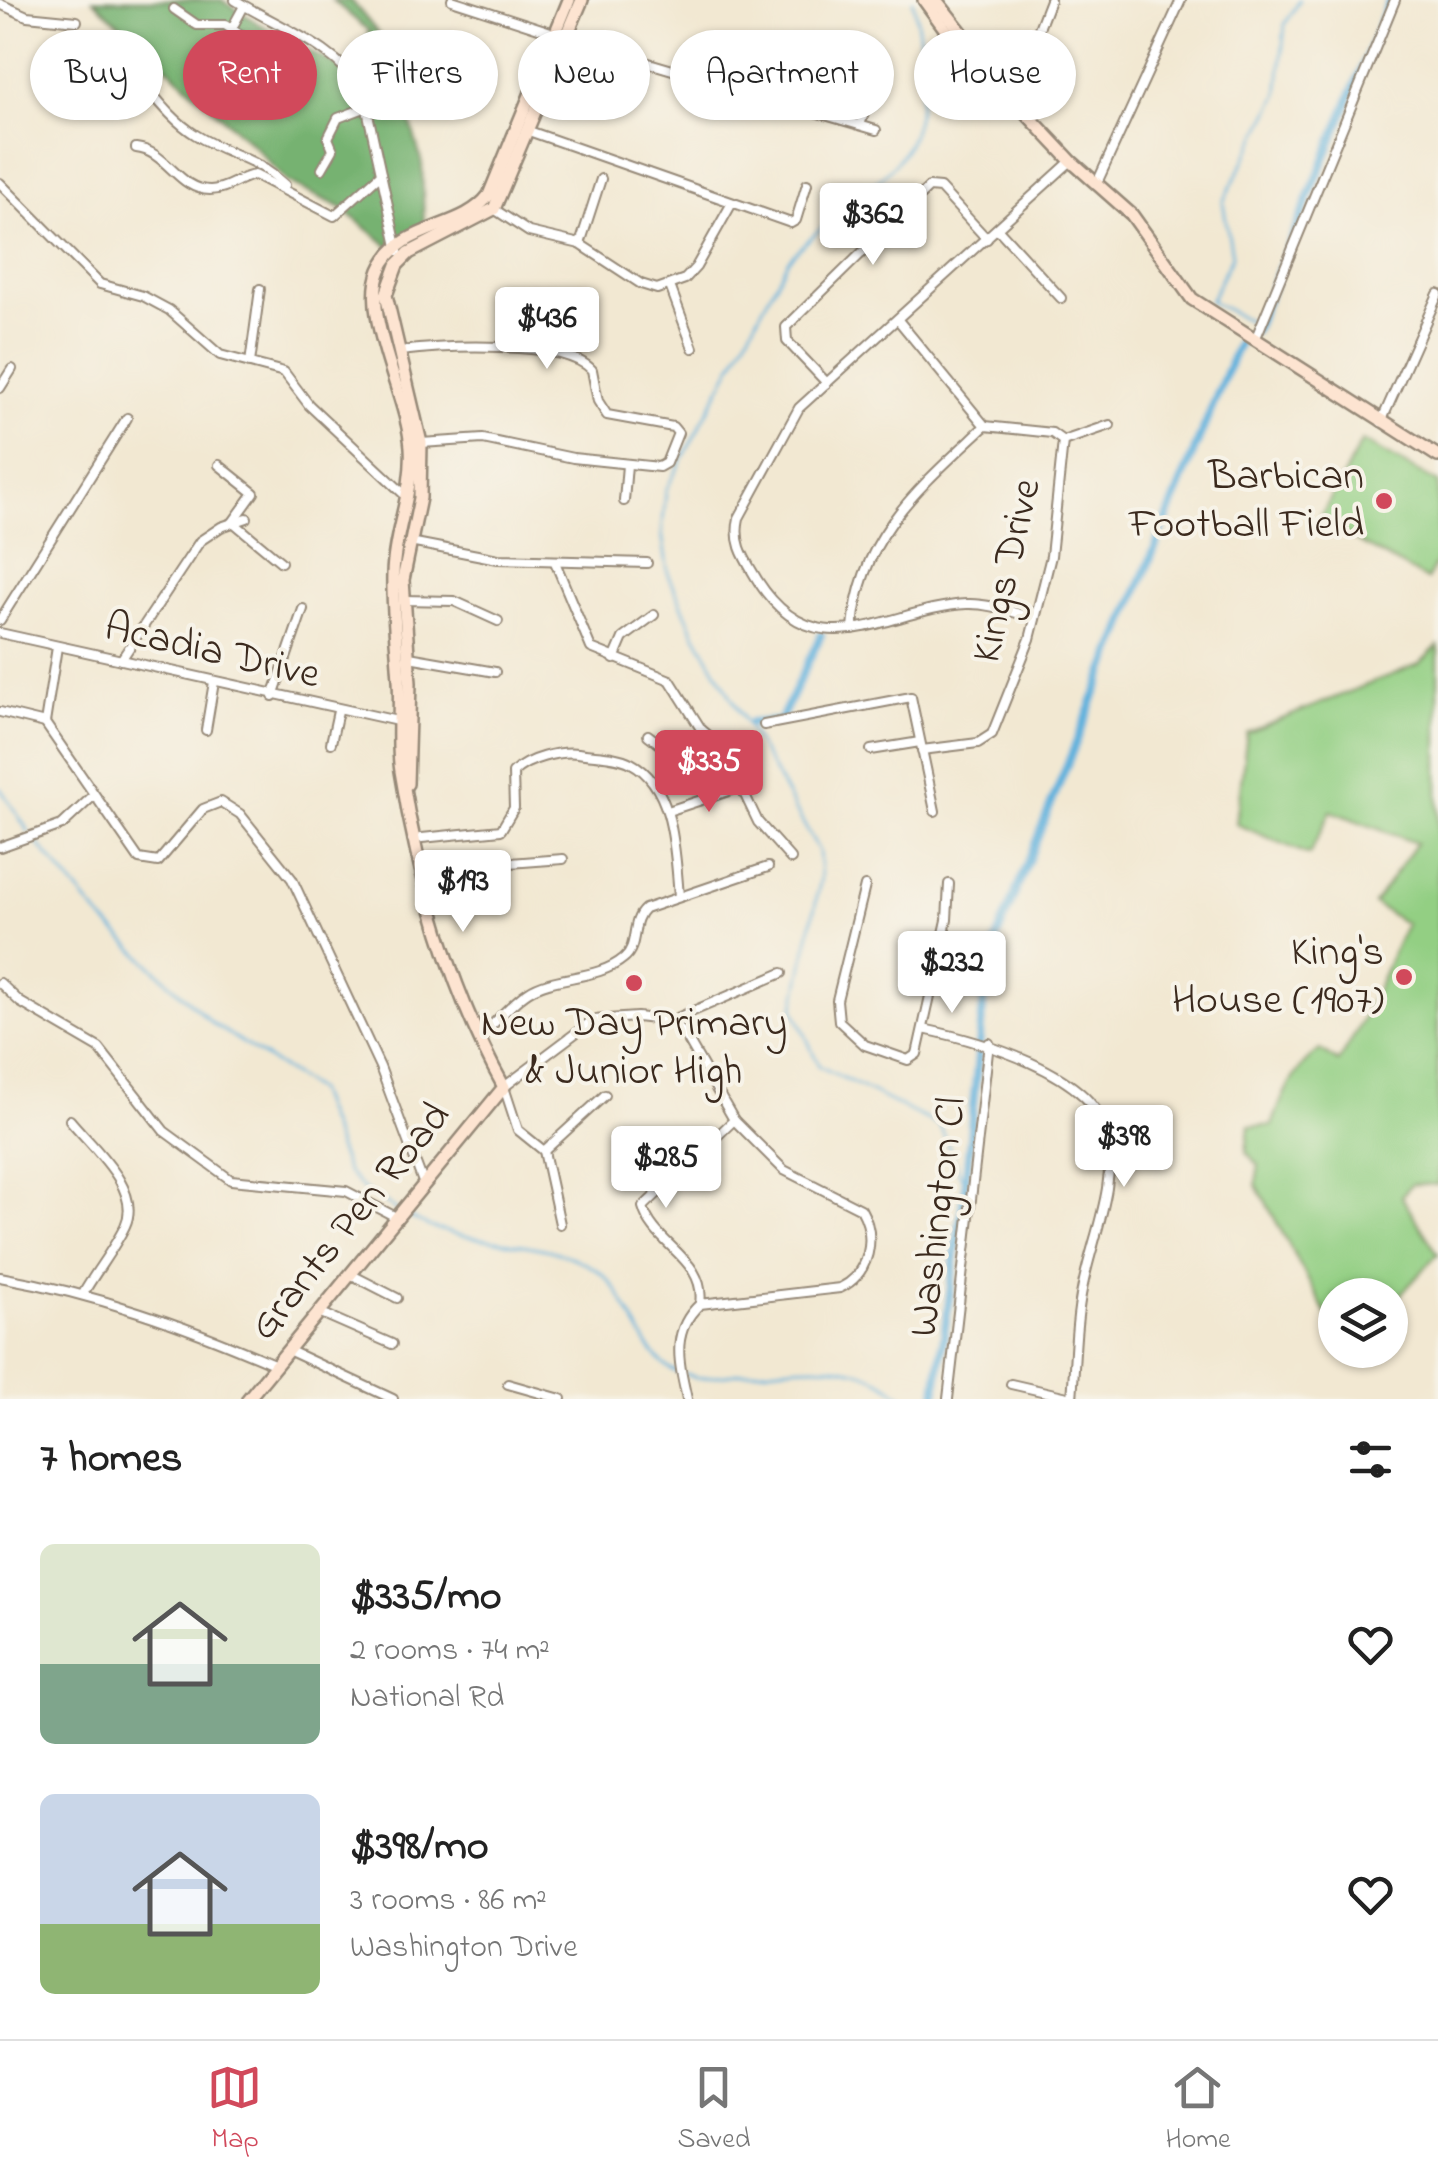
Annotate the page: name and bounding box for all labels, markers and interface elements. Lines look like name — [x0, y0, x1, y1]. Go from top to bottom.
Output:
chip: Buy — [30, 30, 163, 120]
chip: Rent — [183, 30, 317, 120]
chip: Filters — [337, 30, 498, 120]
chip: New — [518, 30, 650, 120]
chip: Apartment — [670, 30, 894, 120]
chip: House — [914, 30, 1076, 120]
pin: $362 — [814, 183, 932, 268]
text: $362 — [842, 192, 904, 239]
pin: $436 — [488, 287, 606, 372]
text: $436 — [517, 296, 577, 343]
place label: Barbican Football Field — [1128, 447, 1364, 556]
street label: Kings Drive — [957, 473, 1059, 669]
marker: Barbican Football Field — [1373, 490, 1395, 512]
street label: Acadia Drive — [98, 598, 326, 706]
pin: $335 — [650, 730, 768, 815]
text: $335 — [677, 739, 741, 786]
pin: $193 — [404, 850, 522, 935]
text: $193 — [437, 859, 489, 906]
place label: King's House (1907) — [1172, 923, 1384, 1032]
pin: $232 — [893, 931, 1011, 1016]
text: $232 — [920, 940, 984, 987]
marker: King's House (1907) — [1393, 966, 1415, 988]
marker: New Day Primary & Junior High — [623, 972, 645, 994]
place label: New Day Primary & Junior High — [481, 994, 787, 1103]
street label: Grants Pen Road — [235, 1089, 467, 1355]
street label: Washington Cl — [894, 1094, 984, 1340]
pin: $398 — [1065, 1105, 1183, 1190]
text: $398 — [1097, 1114, 1151, 1161]
pin: $285 — [607, 1126, 725, 1211]
text: $285 — [633, 1135, 699, 1182]
map controls — [1318, 1278, 1408, 1368]
button: layers — [1318, 1278, 1408, 1368]
text: 7 homes — [40, 1429, 182, 1490]
icon: filters — [1343, 1432, 1398, 1487]
text: $335/mo — [350, 1567, 502, 1628]
icon: home — [120, 1584, 240, 1704]
icon: heart — [1343, 1617, 1398, 1672]
text: 2 rooms · 74 m² — [350, 1628, 550, 1675]
text: National Rd — [350, 1675, 504, 1722]
text: $398/mo — [350, 1817, 489, 1878]
icon: home — [120, 1834, 240, 1954]
icon: heart — [1343, 1867, 1398, 1922]
text: 3 rooms · 86 m² — [350, 1878, 547, 1925]
text: Washington Drive — [350, 1925, 578, 1972]
tab: Map — [207, 2060, 262, 2161]
tab: Saved — [677, 2060, 750, 2161]
tab: Home — [1165, 2060, 1231, 2161]

